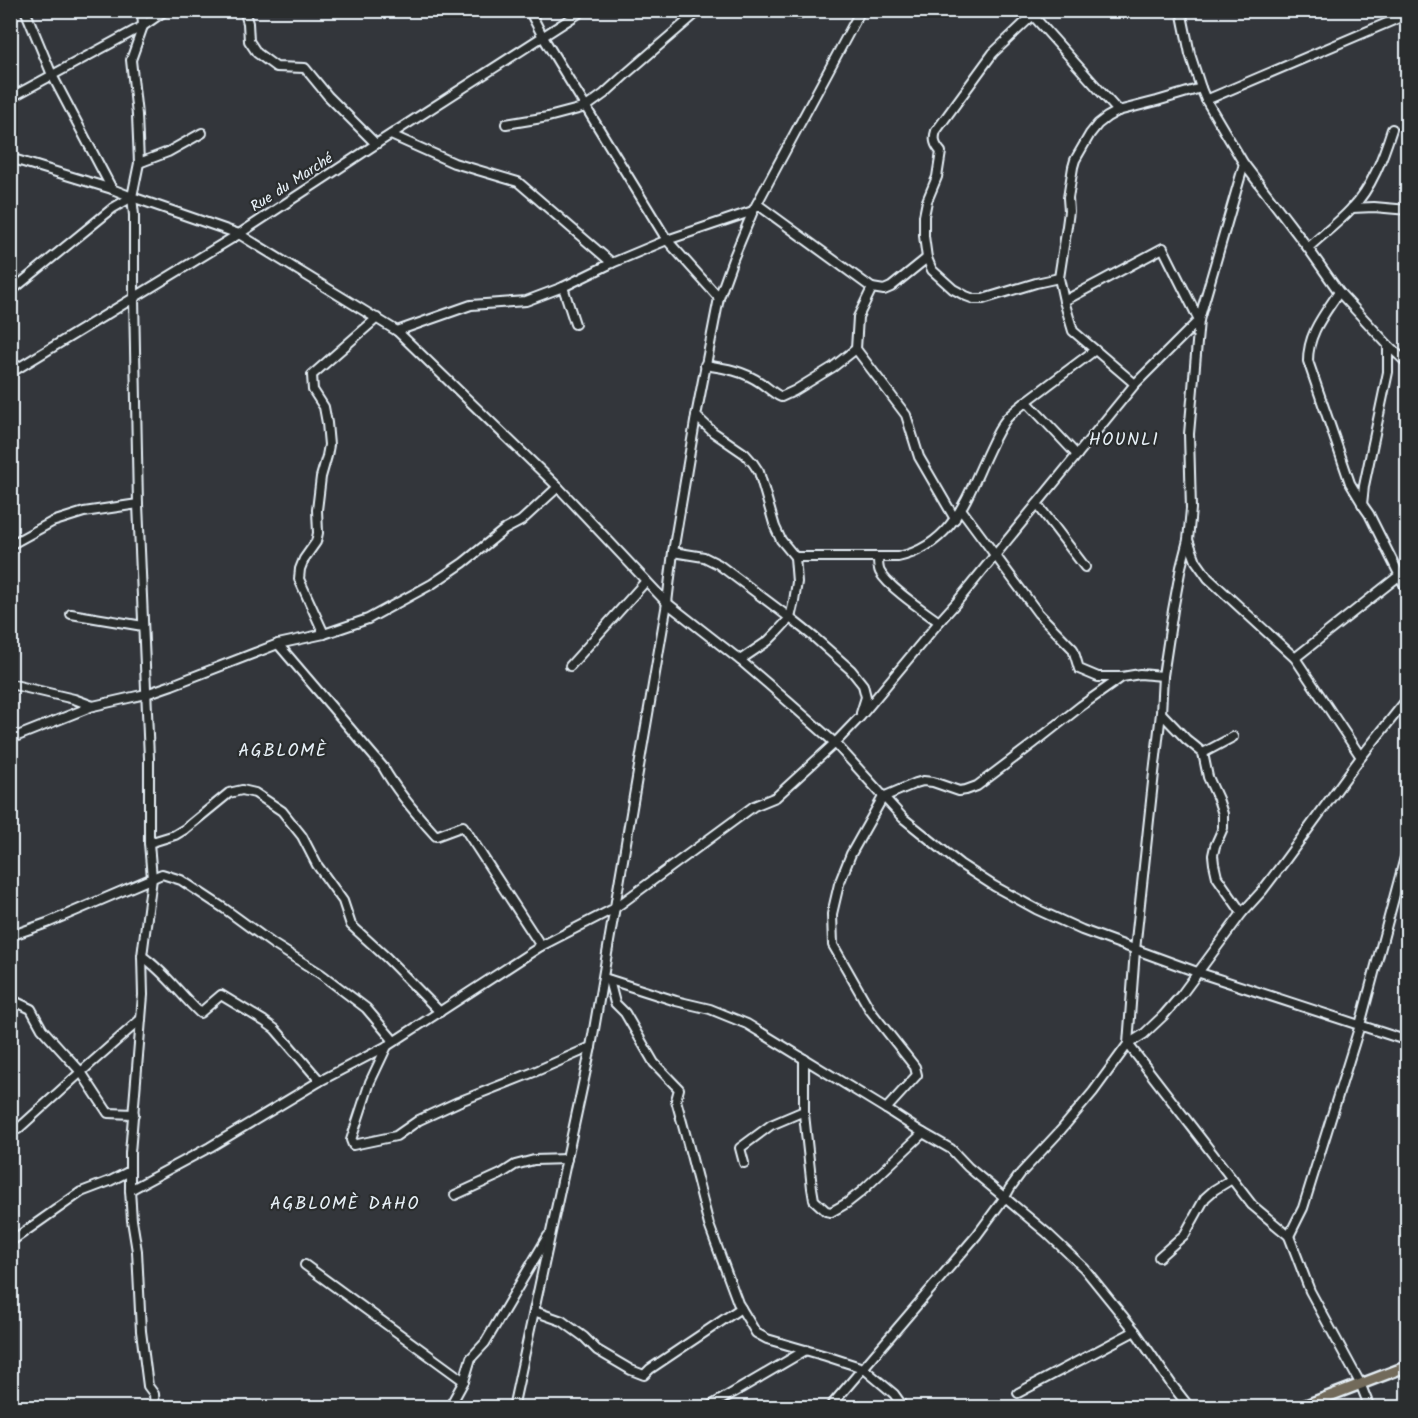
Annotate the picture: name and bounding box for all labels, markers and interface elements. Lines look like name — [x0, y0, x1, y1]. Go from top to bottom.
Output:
street label: Rue du Marché — [246, 146, 339, 219]
district label: HOUNLI — [1089, 426, 1159, 455]
district label: AGBLOMÈ — [238, 737, 328, 766]
district label: AGBLOMÈ DAHO — [270, 1190, 420, 1219]

